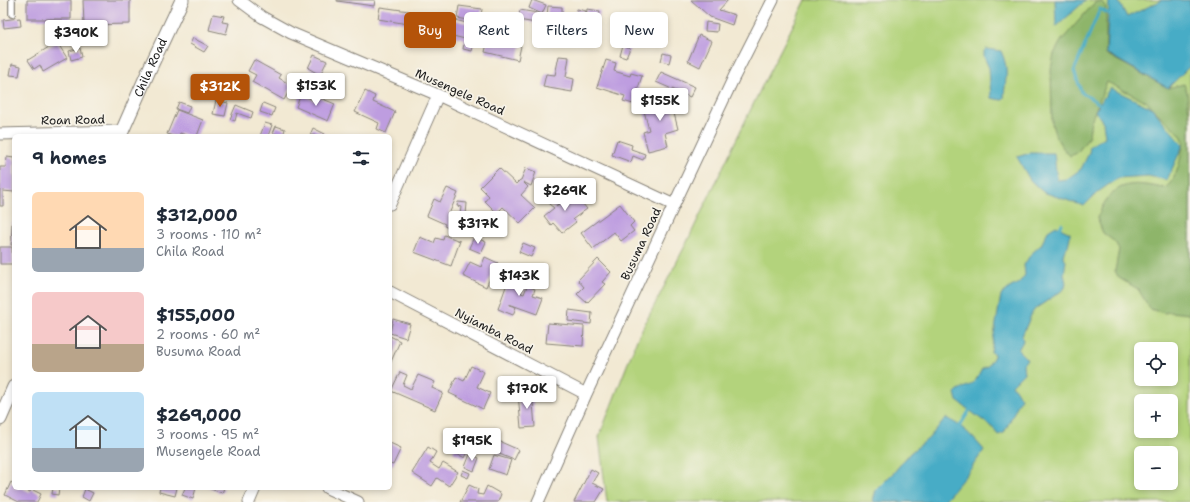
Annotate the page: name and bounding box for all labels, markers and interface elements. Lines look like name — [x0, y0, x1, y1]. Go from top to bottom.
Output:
chip: Buy — [404, 12, 456, 48]
chip: Rent — [464, 12, 524, 48]
chip: Filters — [532, 12, 602, 48]
chip: New — [610, 12, 668, 48]
pin: $390K — [48, 20, 104, 54]
text: $390K — [54, 24, 98, 41]
street label: Chila Road — [130, 35, 171, 99]
street label: Musengele Road — [413, 65, 508, 119]
pin: $153K — [288, 73, 344, 107]
pin: $312K — [192, 74, 248, 108]
text: $153K — [296, 77, 336, 94]
text: $312K — [200, 78, 240, 95]
pin: $155K — [632, 88, 688, 122]
text: $155K — [640, 92, 680, 109]
street label: Roan Road — [41, 111, 106, 129]
text: 9 homes — [32, 147, 107, 169]
icon: filters — [350, 147, 372, 169]
pin: $269K — [537, 178, 593, 212]
text: $269K — [543, 182, 587, 199]
text: $312,000 — [156, 204, 238, 226]
street label: Busuma Road — [617, 205, 665, 283]
icon: home — [64, 208, 112, 256]
pin: $317K — [450, 211, 506, 245]
text: $317K — [457, 215, 499, 232]
text: 3 rooms · 110 m² — [156, 226, 262, 243]
text: Chila Road — [156, 243, 224, 260]
pin: $143K — [491, 263, 547, 297]
text: $143K — [499, 267, 539, 284]
text: $155,000 — [156, 304, 235, 326]
street label: Nyiamba Road — [452, 304, 536, 358]
icon: home — [64, 308, 112, 356]
text: 2 rooms · 60 m² — [156, 326, 260, 343]
map controls — [1134, 342, 1178, 490]
button: locate — [1134, 342, 1178, 386]
text: Busuma Road — [156, 343, 241, 360]
pin: $170K — [499, 376, 555, 410]
text: $170K — [506, 380, 548, 397]
button: + — [1134, 394, 1178, 438]
text: $269,000 — [156, 404, 242, 426]
icon: home — [64, 408, 112, 456]
text: 3 rooms · 95 m² — [156, 426, 259, 443]
pin: $195K — [444, 428, 500, 462]
text: $195K — [452, 432, 492, 449]
text: Musengele Road — [156, 443, 260, 460]
button: − — [1134, 446, 1178, 490]

